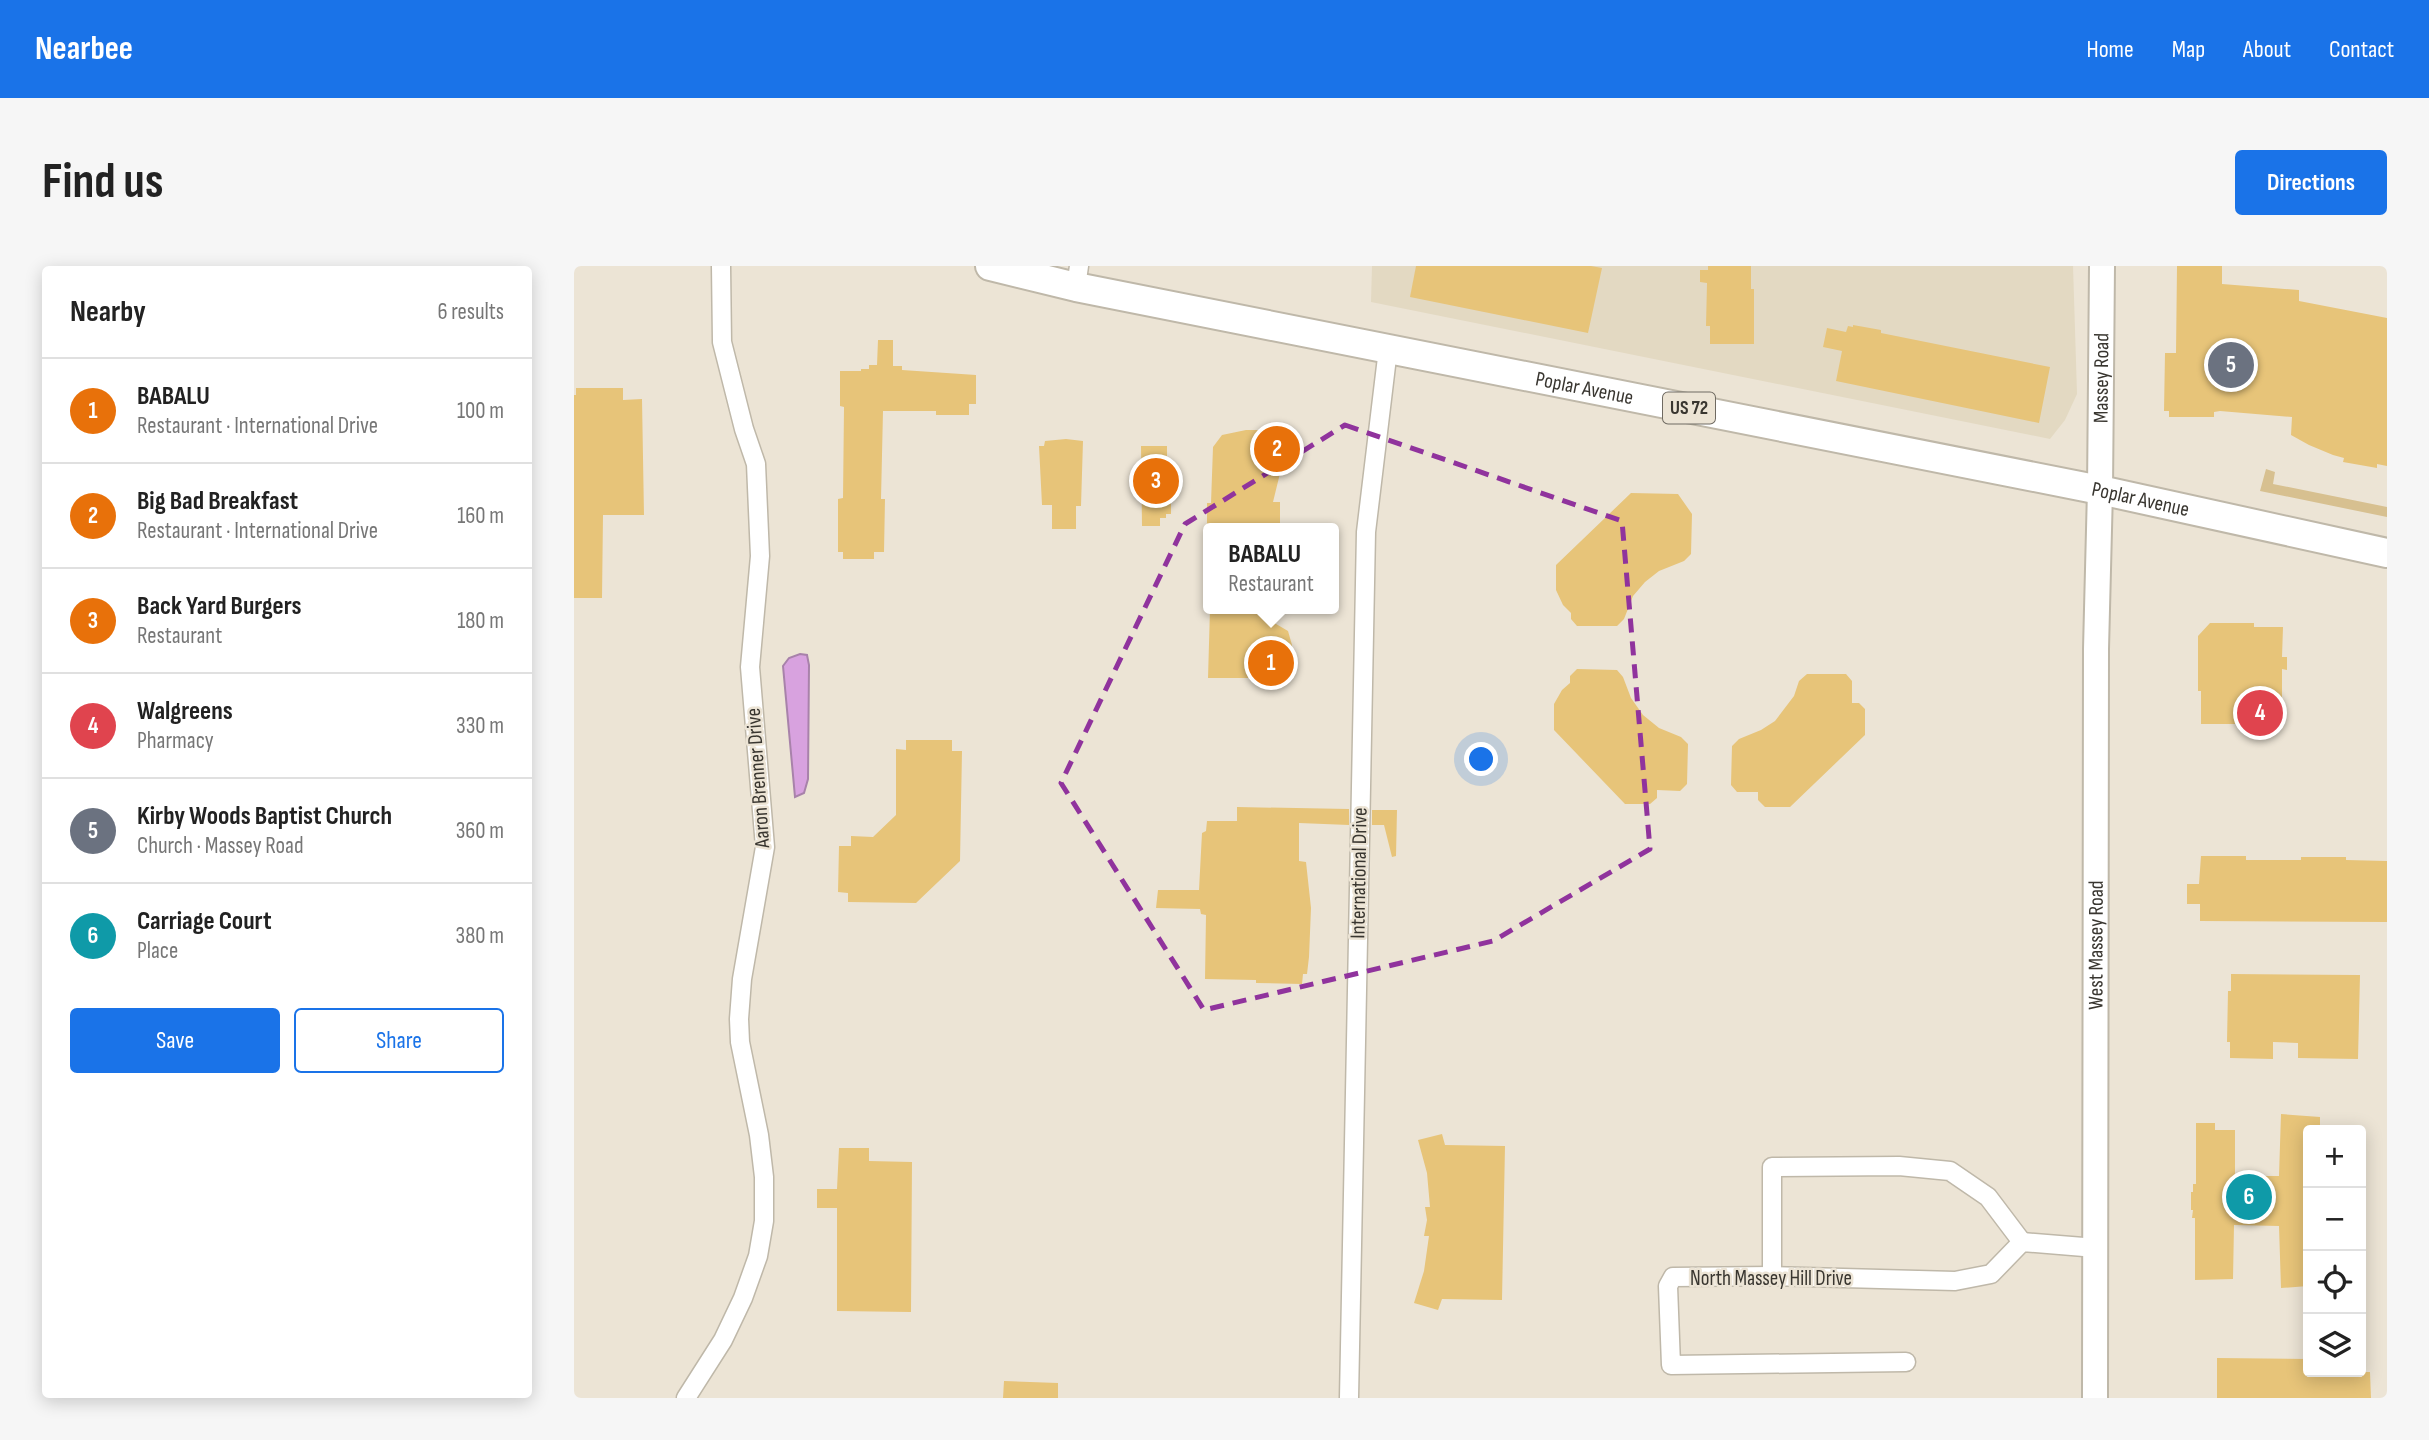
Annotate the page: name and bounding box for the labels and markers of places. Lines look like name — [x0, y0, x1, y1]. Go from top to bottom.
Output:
pin: 5 — [2208, 339, 2254, 391]
pin: 2 — [1254, 423, 1300, 475]
pin: 3 — [1133, 455, 1179, 507]
pin: 1 — [1248, 637, 1294, 689]
pin: 4 — [2237, 687, 2283, 739]
pin: 6 — [2226, 1171, 2272, 1223]

